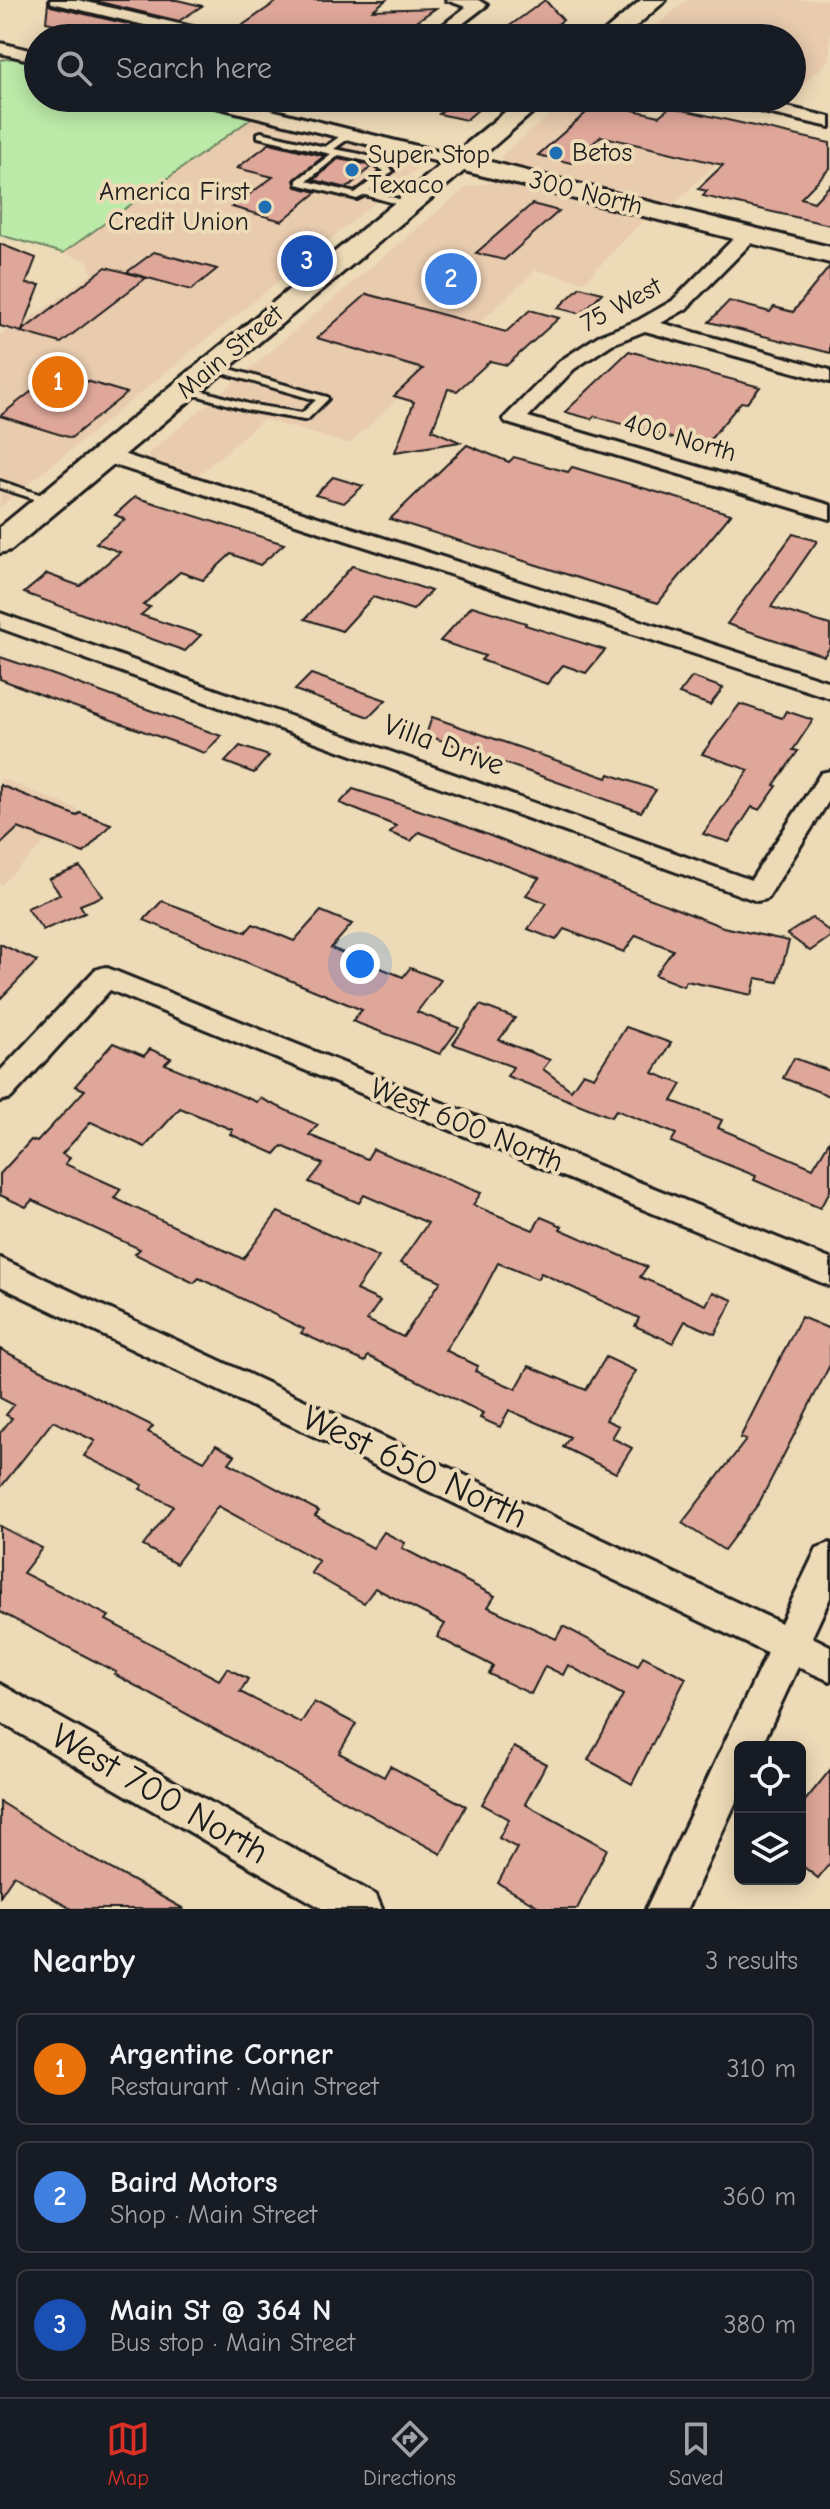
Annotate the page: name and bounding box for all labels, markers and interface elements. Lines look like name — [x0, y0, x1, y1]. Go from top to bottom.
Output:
search box — [24, 24, 806, 112]
icon: search — [52, 46, 96, 90]
text: Search here — [116, 51, 272, 86]
place label: Betos — [572, 138, 632, 168]
place label: Super Stop Texaco — [368, 140, 490, 200]
marker: Betos — [547, 144, 565, 162]
marker: Super Stop Texaco — [343, 161, 361, 179]
street label: 300 North — [526, 164, 646, 222]
place label: America First Credit Union — [99, 177, 251, 237]
marker: America First Credit Union — [256, 198, 274, 216]
pin: 3 — [281, 231, 333, 291]
pin: 2 — [425, 249, 477, 309]
street label: 75 West — [575, 271, 668, 339]
street label: Main Street — [171, 298, 290, 405]
pin: 1 — [32, 352, 84, 412]
street label: 400 North — [620, 408, 740, 468]
street label: Villa Drive — [379, 707, 509, 783]
your location — [340, 944, 380, 984]
street label: West 600 North — [365, 1070, 569, 1180]
street label: West 650 North — [296, 1397, 534, 1537]
street label: West 700 North — [44, 1715, 276, 1873]
map controls — [734, 1741, 806, 1885]
button: locate — [734, 1741, 806, 1813]
button: layers — [734, 1813, 806, 1885]
text: Nearby — [32, 1941, 135, 1981]
text: 3 results — [705, 1946, 798, 1976]
text: Argentine Corner — [110, 2037, 333, 2072]
text: 1 — [55, 2054, 65, 2084]
text: 310 m — [727, 2054, 796, 2084]
text: Restaurant · Main Street — [110, 2072, 379, 2102]
text: Baird Motors — [110, 2165, 277, 2200]
text: 2 — [54, 2182, 66, 2212]
text: 360 m — [723, 2182, 796, 2212]
text: Shop · Main Street — [110, 2200, 317, 2230]
text: Main St @ 364 N — [110, 2293, 332, 2328]
text: 3 — [54, 2310, 66, 2340]
text: 380 m — [723, 2310, 796, 2340]
text: Bus stop · Main Street — [110, 2328, 355, 2358]
tab: Map — [106, 2417, 150, 2491]
tab: Directions — [363, 2417, 456, 2491]
tab: Saved — [669, 2417, 724, 2491]

